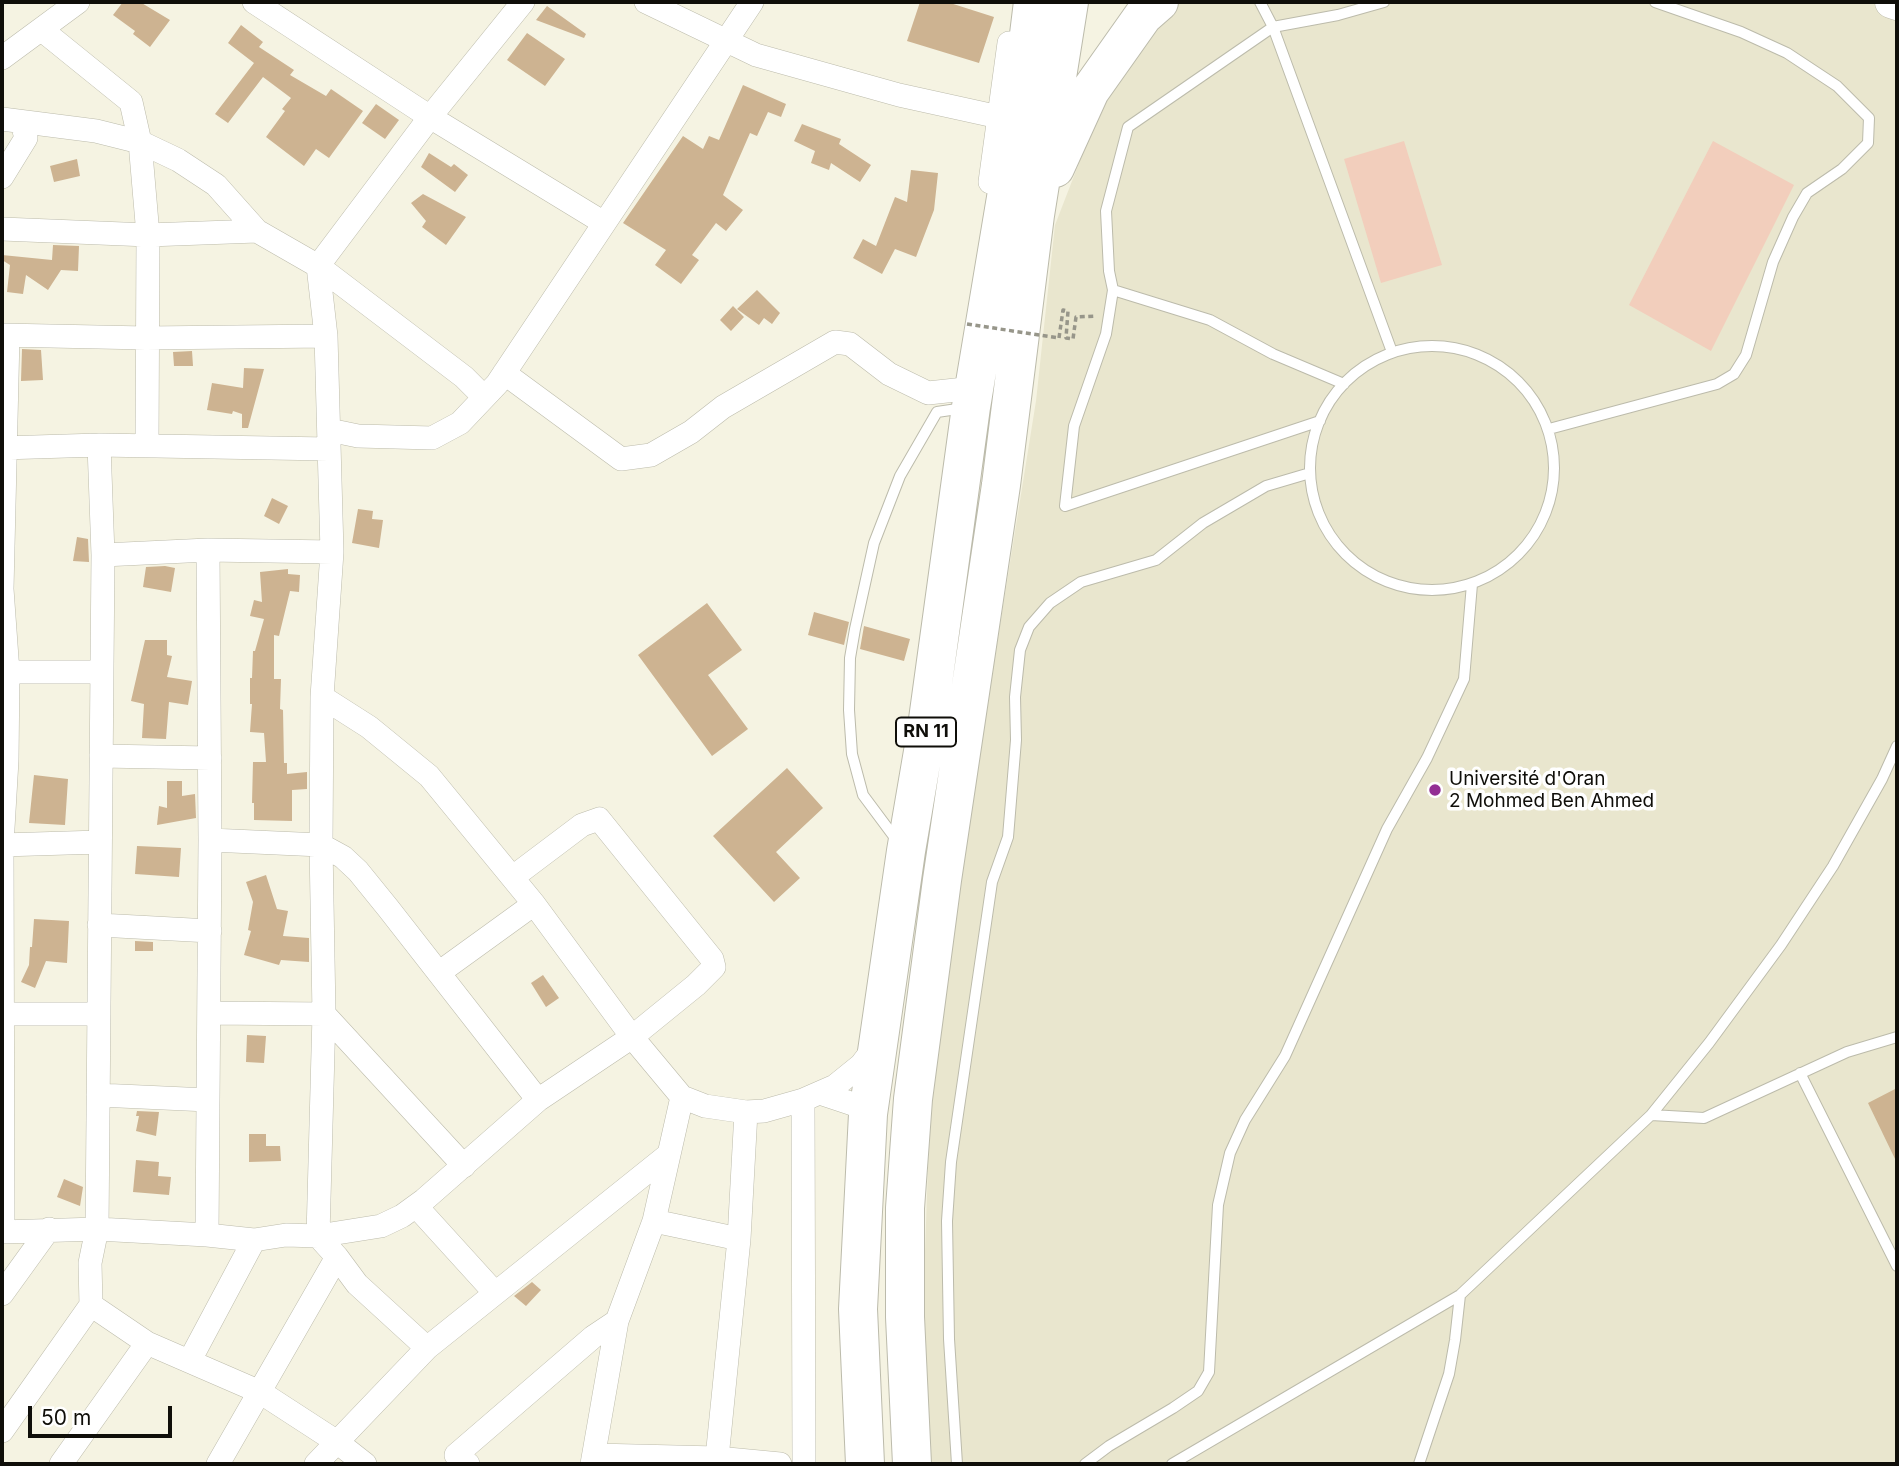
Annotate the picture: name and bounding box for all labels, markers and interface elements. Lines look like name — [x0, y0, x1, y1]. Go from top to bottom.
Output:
road number: RN 11 — [896, 718, 956, 746]
place label: Université d'Oran 2 Mohmed Ben Ahmed — [1449, 768, 1654, 812]
marker: Université d'Oran 2 Mohmed Ben Ahmed — [1427, 782, 1443, 798]
scale bar — [32, 1392, 175, 1436]
text: 50 m — [41, 1405, 91, 1430]

